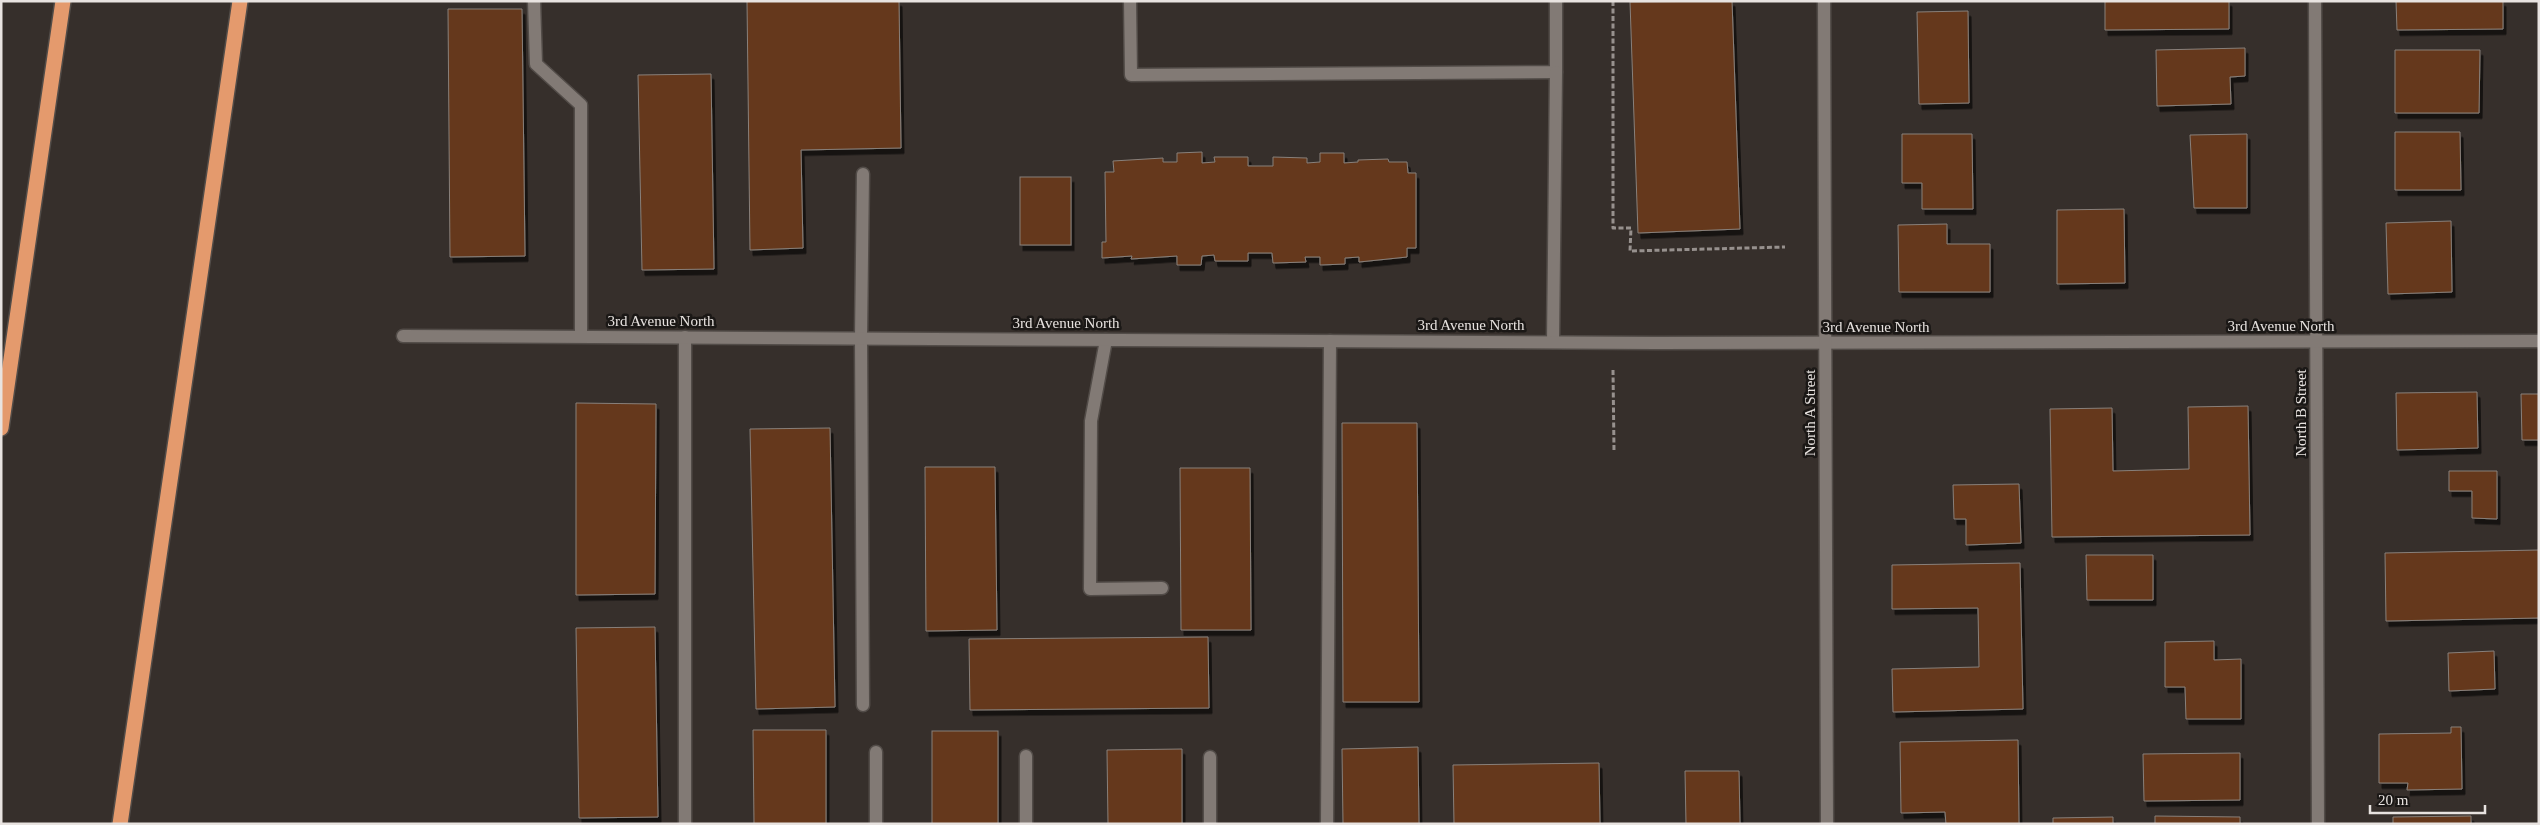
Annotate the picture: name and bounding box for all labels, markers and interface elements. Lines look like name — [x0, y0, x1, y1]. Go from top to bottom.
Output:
street label: 3rd Avenue North — [607, 313, 715, 329]
street label: 3rd Avenue North — [1012, 315, 1120, 331]
street label: 3rd Avenue North — [1417, 317, 1525, 333]
street label: 3rd Avenue North — [2227, 318, 2335, 334]
street label: 3rd Avenue North — [1822, 319, 1930, 335]
street label: North B Street — [2293, 368, 2309, 457]
street label: North A Street — [1802, 369, 1818, 456]
scale bar — [2370, 782, 2485, 814]
text: 20 m — [2378, 792, 2409, 808]

